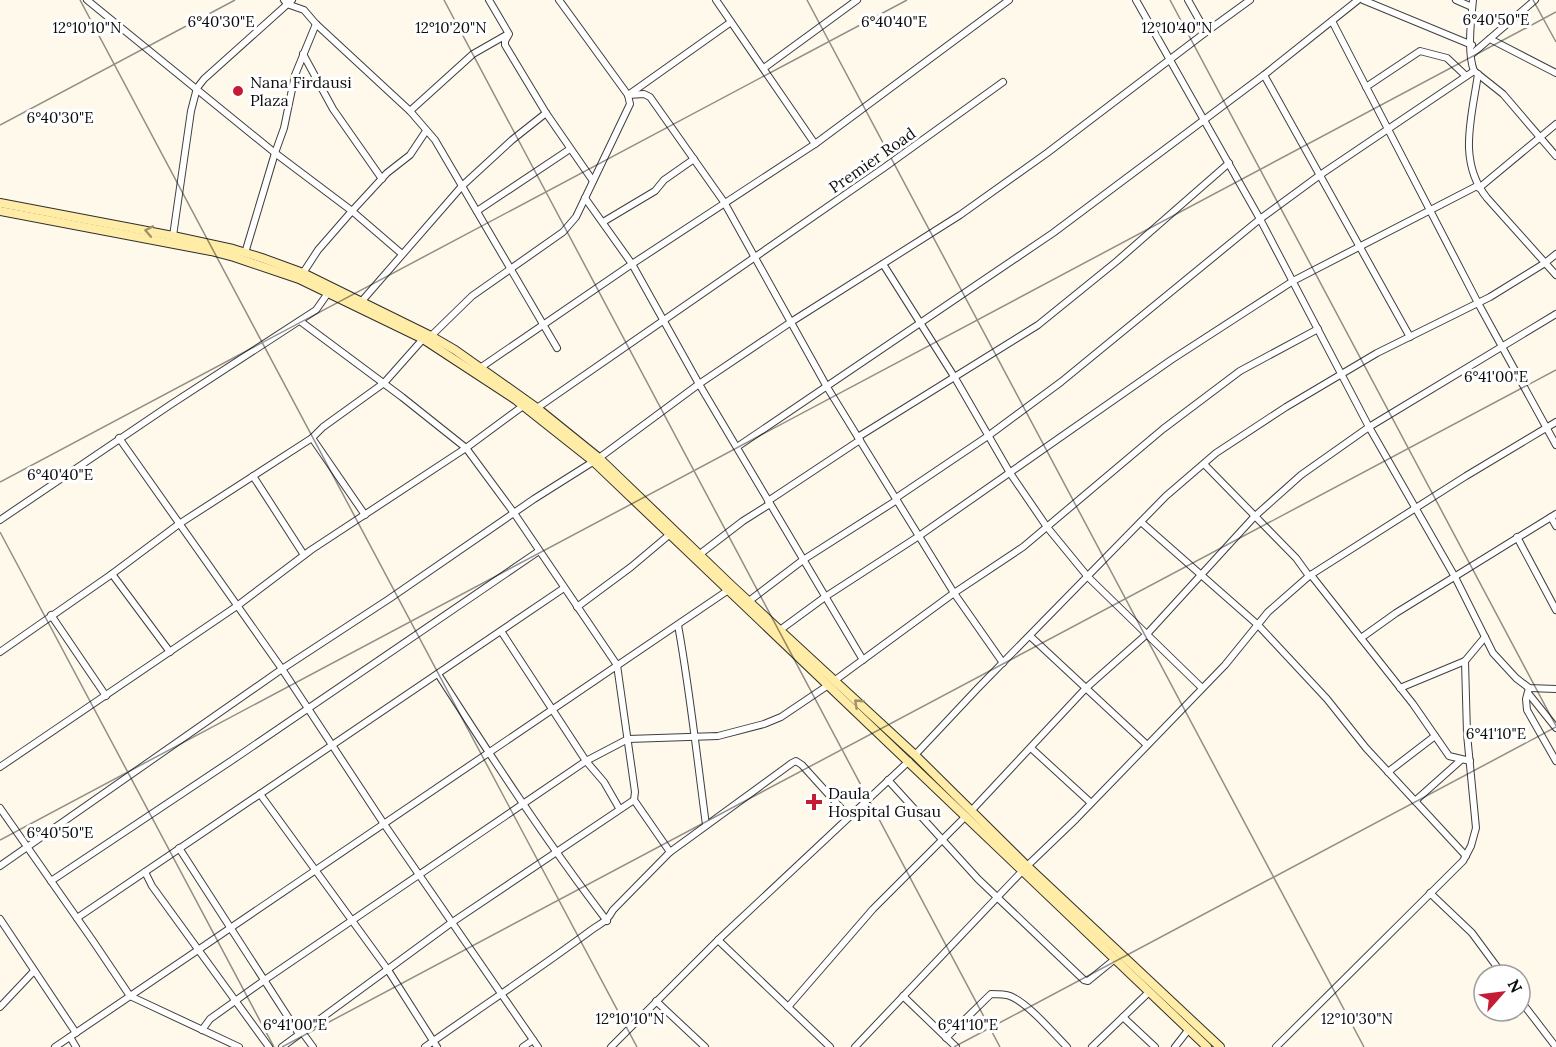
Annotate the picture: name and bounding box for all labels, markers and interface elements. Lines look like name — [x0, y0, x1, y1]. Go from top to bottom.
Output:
text: 6°40'50"E — [1463, 10, 1529, 29]
text: 6°40'30"E — [187, 12, 255, 31]
text: 6°40'40"E — [861, 12, 927, 31]
text: 12°10'10"N — [53, 18, 121, 37]
text: 12°10'20"N — [415, 18, 487, 37]
text: 12°10'40"N — [1142, 18, 1212, 37]
place label: Nana Firdausi Plaza — [250, 72, 352, 110]
marker: Nana Firdausi Plaza — [231, 84, 245, 98]
text: 6°40'30"E — [26, 108, 94, 127]
street label: Premier Road — [825, 123, 919, 197]
one-way arrow — [144, 225, 154, 238]
text: 6°41'00"E — [1464, 367, 1528, 386]
text: 6°40'40"E — [27, 465, 93, 484]
one-way arrow — [854, 699, 865, 710]
text: 6°41'10"E — [1466, 724, 1526, 743]
place label: Daula Hospital Gusau — [828, 783, 942, 821]
marker: Daula Hospital Gusau — [805, 793, 823, 811]
text: 6°40'50"E — [27, 823, 93, 842]
north arrow — [1472, 963, 1532, 1023]
text: N — [1504, 976, 1527, 996]
text: 12°10'10"N — [596, 1009, 664, 1028]
text: 12°10'30"N — [1321, 1009, 1393, 1028]
text: 6°41'00"E — [263, 1015, 327, 1034]
text: 6°41'10"E — [938, 1015, 998, 1034]

